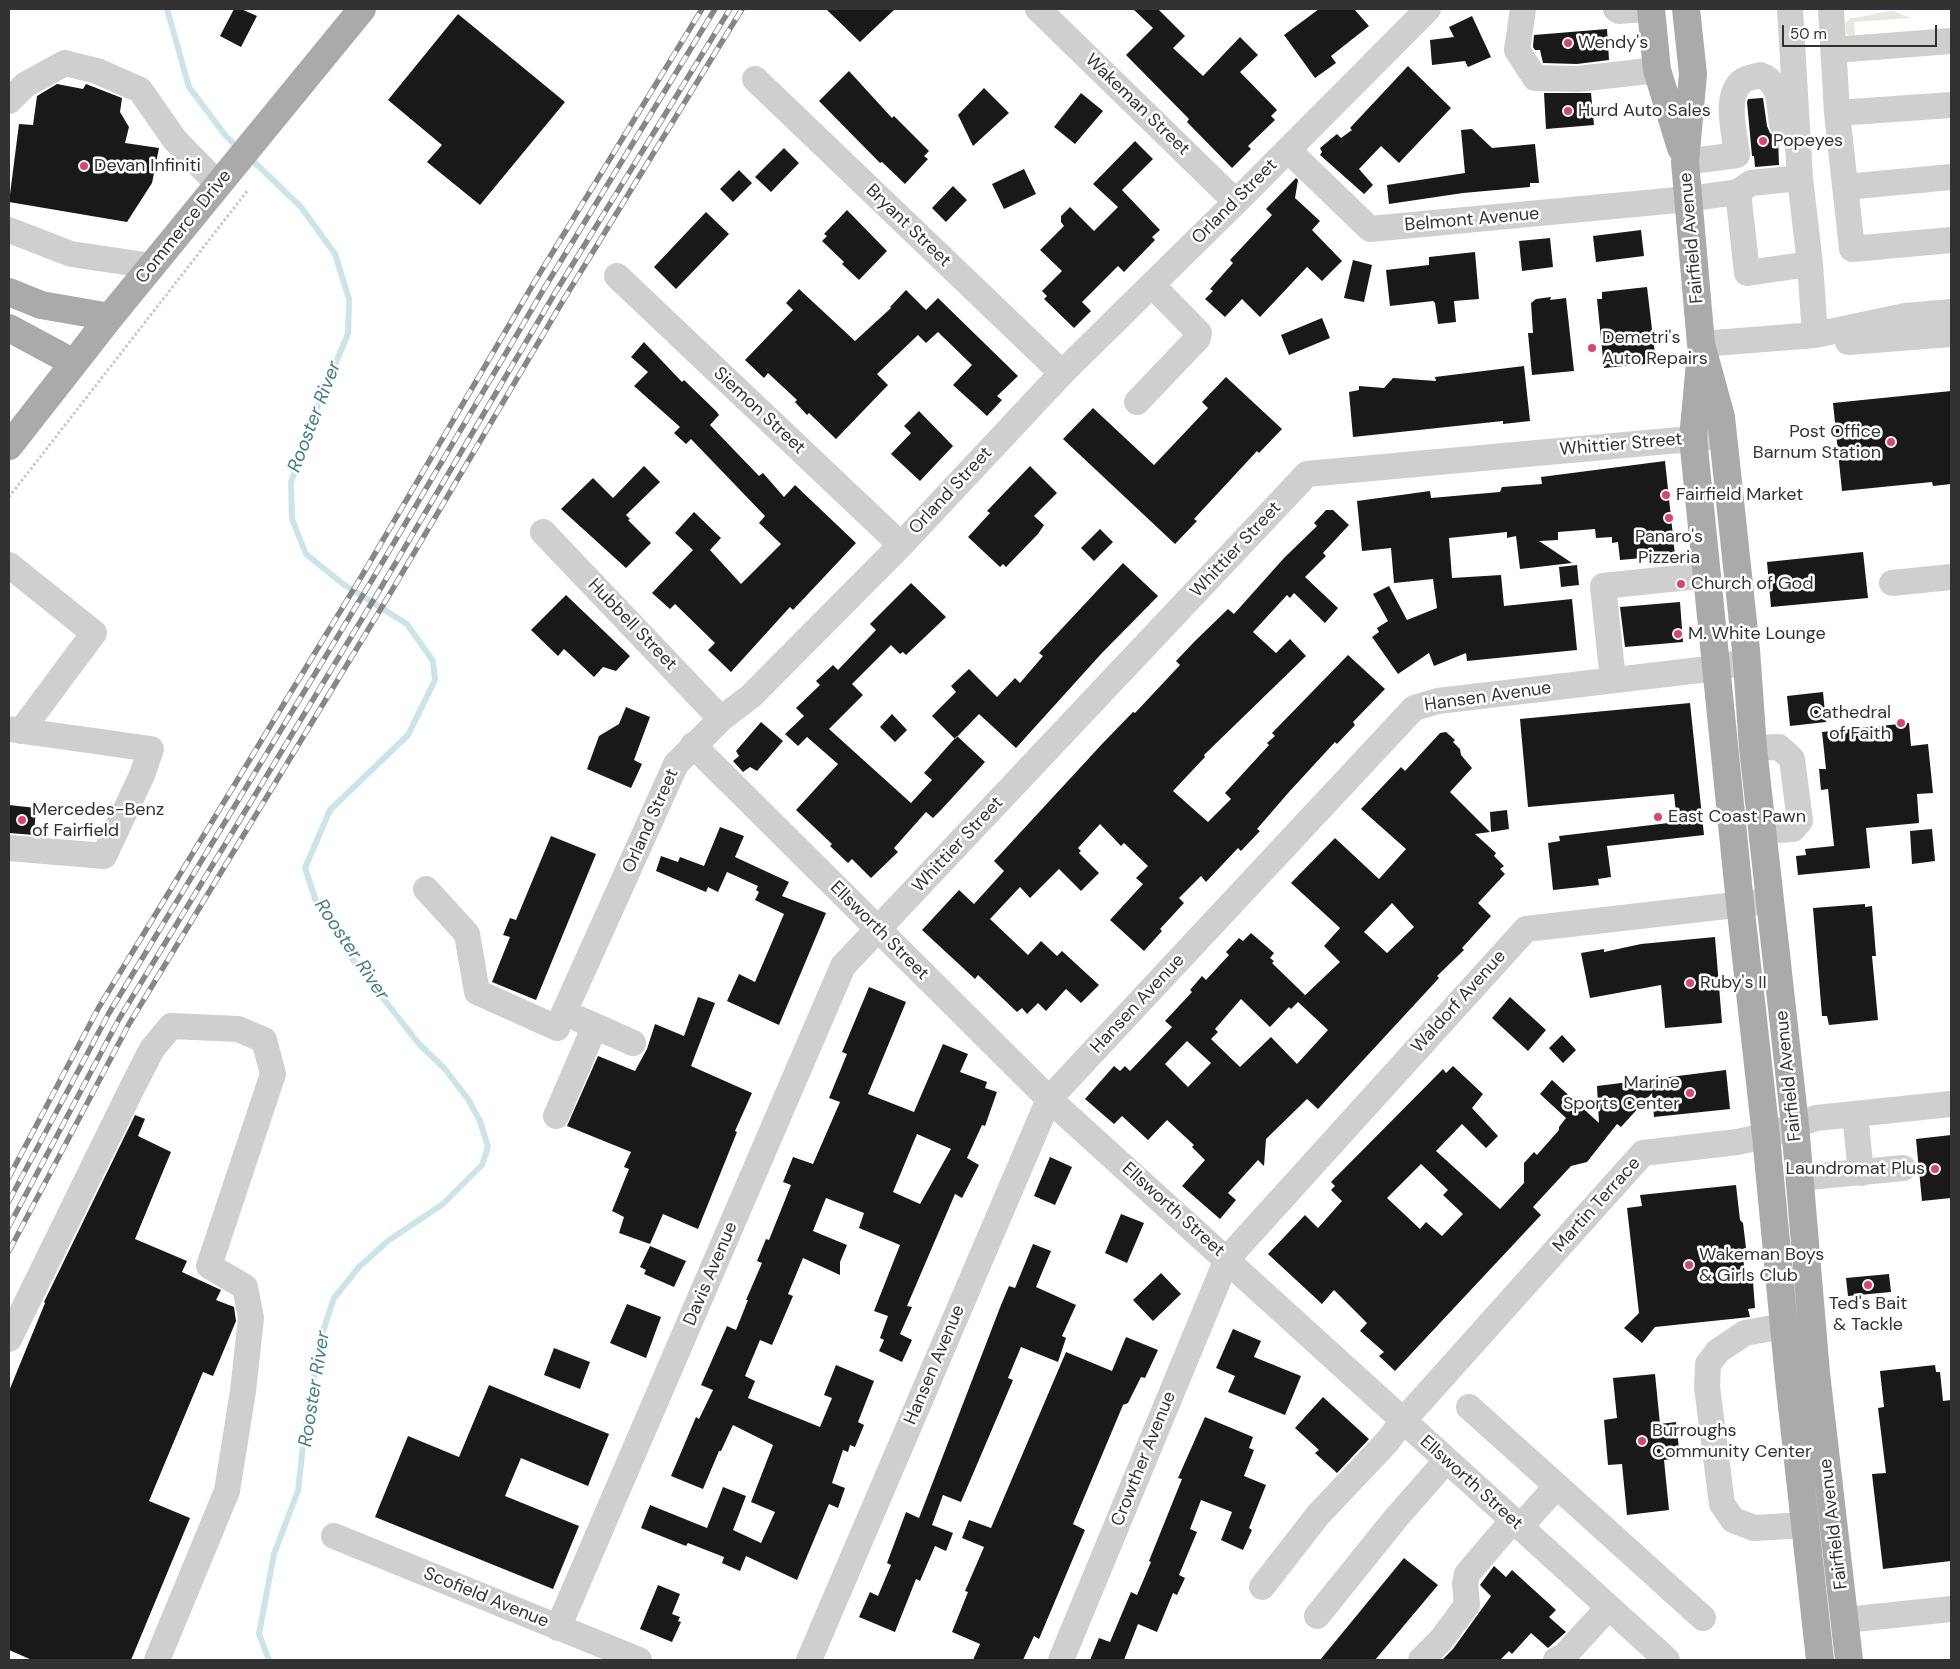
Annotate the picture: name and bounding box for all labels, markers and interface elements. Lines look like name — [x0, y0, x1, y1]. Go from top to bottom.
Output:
scale bar — [1785, 15, 1940, 47]
text: 50 m — [1790, 24, 1827, 44]
place label: Wendy's — [1578, 32, 1648, 54]
marker: Wendy's — [1562, 37, 1574, 49]
street label: Wakeman Street — [1080, 50, 1194, 160]
place label: Hurd Auto Sales — [1578, 100, 1711, 122]
marker: Hurd Auto Sales — [1562, 105, 1574, 117]
place label: Popeyes — [1773, 130, 1843, 152]
marker: Popeyes — [1757, 135, 1769, 147]
place label: Devan Infiniti — [94, 155, 201, 177]
street label: Orland Street — [1188, 155, 1282, 249]
marker: Devan Infiniti — [78, 160, 90, 172]
street label: Commerce Drive — [132, 166, 236, 288]
street label: Fairfield Avenue — [1676, 172, 1708, 304]
street label: Bryant Street — [861, 180, 955, 272]
street label: Belmont Avenue — [1404, 203, 1540, 237]
place label: Demetri's Auto Repairs — [1602, 327, 1708, 369]
marker: Demetri's Auto Repairs — [1586, 342, 1598, 354]
water label: Rooster River — [283, 358, 347, 476]
street label: Siemon Street — [709, 363, 809, 459]
place label: Post Office Barnum Station — [1753, 421, 1881, 464]
street label: Whittier Street — [1559, 429, 1683, 461]
marker: Post Office Barnum Station — [1885, 436, 1897, 448]
street label: Orland Street — [905, 443, 997, 539]
place label: Fairfield Market — [1676, 484, 1803, 506]
marker: Fairfield Market — [1660, 489, 1672, 501]
street label: Whittier Street — [1186, 498, 1286, 602]
marker: Panaro's Pizzeria — [1663, 512, 1675, 524]
place label: Panaro's Pizzeria — [1635, 526, 1703, 568]
place label: Church of God — [1691, 573, 1814, 595]
street label: Hubbell Street — [583, 575, 681, 675]
marker: Church of God — [1675, 578, 1687, 590]
place label: M. White Lounge — [1688, 623, 1826, 645]
marker: M. White Lounge — [1672, 628, 1684, 640]
street label: Hansen Avenue — [1423, 677, 1553, 717]
place label: Cathedral of Faith — [1809, 702, 1891, 744]
marker: Cathedral of Faith — [1895, 717, 1907, 729]
street label: Orland Street — [618, 766, 684, 876]
street label: Whittier Street — [908, 793, 1008, 897]
place label: Mercedes-Benz of Fairfield — [32, 799, 164, 842]
place label: East Coast Pawn — [1668, 806, 1806, 828]
marker: East Coast Pawn — [1652, 811, 1664, 823]
marker: Mercedes-Benz of Fairfield — [16, 814, 28, 826]
street label: Ellsworth Street — [825, 877, 933, 985]
water label: Rooster River — [309, 895, 393, 1005]
street label: Waldorf Avenue — [1407, 946, 1511, 1058]
street label: Hansen Avenue — [1086, 950, 1190, 1058]
place label: Ruby's II — [1700, 972, 1767, 994]
marker: Ruby's II — [1684, 977, 1696, 989]
street label: Fairfield Avenue — [1771, 1010, 1807, 1142]
place label: Marine Sports Center — [1563, 1072, 1680, 1114]
marker: Marine Sports Center — [1684, 1087, 1696, 1099]
street label: Martin Terrace — [1549, 1153, 1645, 1257]
street label: Ellsworth Street — [1117, 1158, 1229, 1262]
place label: Laundromat Plus — [1786, 1158, 1925, 1180]
marker: Laundromat Plus — [1929, 1163, 1941, 1175]
street label: Davis Avenue — [679, 1219, 743, 1329]
place label: Wakeman Boys & Girls Club — [1699, 1244, 1824, 1286]
marker: Wakeman Boys & Girls Club — [1683, 1259, 1695, 1271]
marker: Ted's Bait & Tackle — [1862, 1279, 1874, 1291]
place label: Ted's Bait & Tackle — [1829, 1293, 1907, 1336]
street label: Hansen Avenue — [900, 1302, 970, 1428]
water label: Rooster River — [295, 1329, 335, 1449]
street label: Crowther Avenue — [1107, 1388, 1181, 1530]
place label: Burroughs Community Center — [1652, 1420, 1812, 1462]
street label: Ellsworth Street — [1415, 1431, 1527, 1535]
marker: Burroughs Community Center — [1636, 1435, 1648, 1447]
street label: Fairfield Avenue — [1815, 1457, 1853, 1591]
street label: Scofield Avenue — [420, 1563, 552, 1633]

